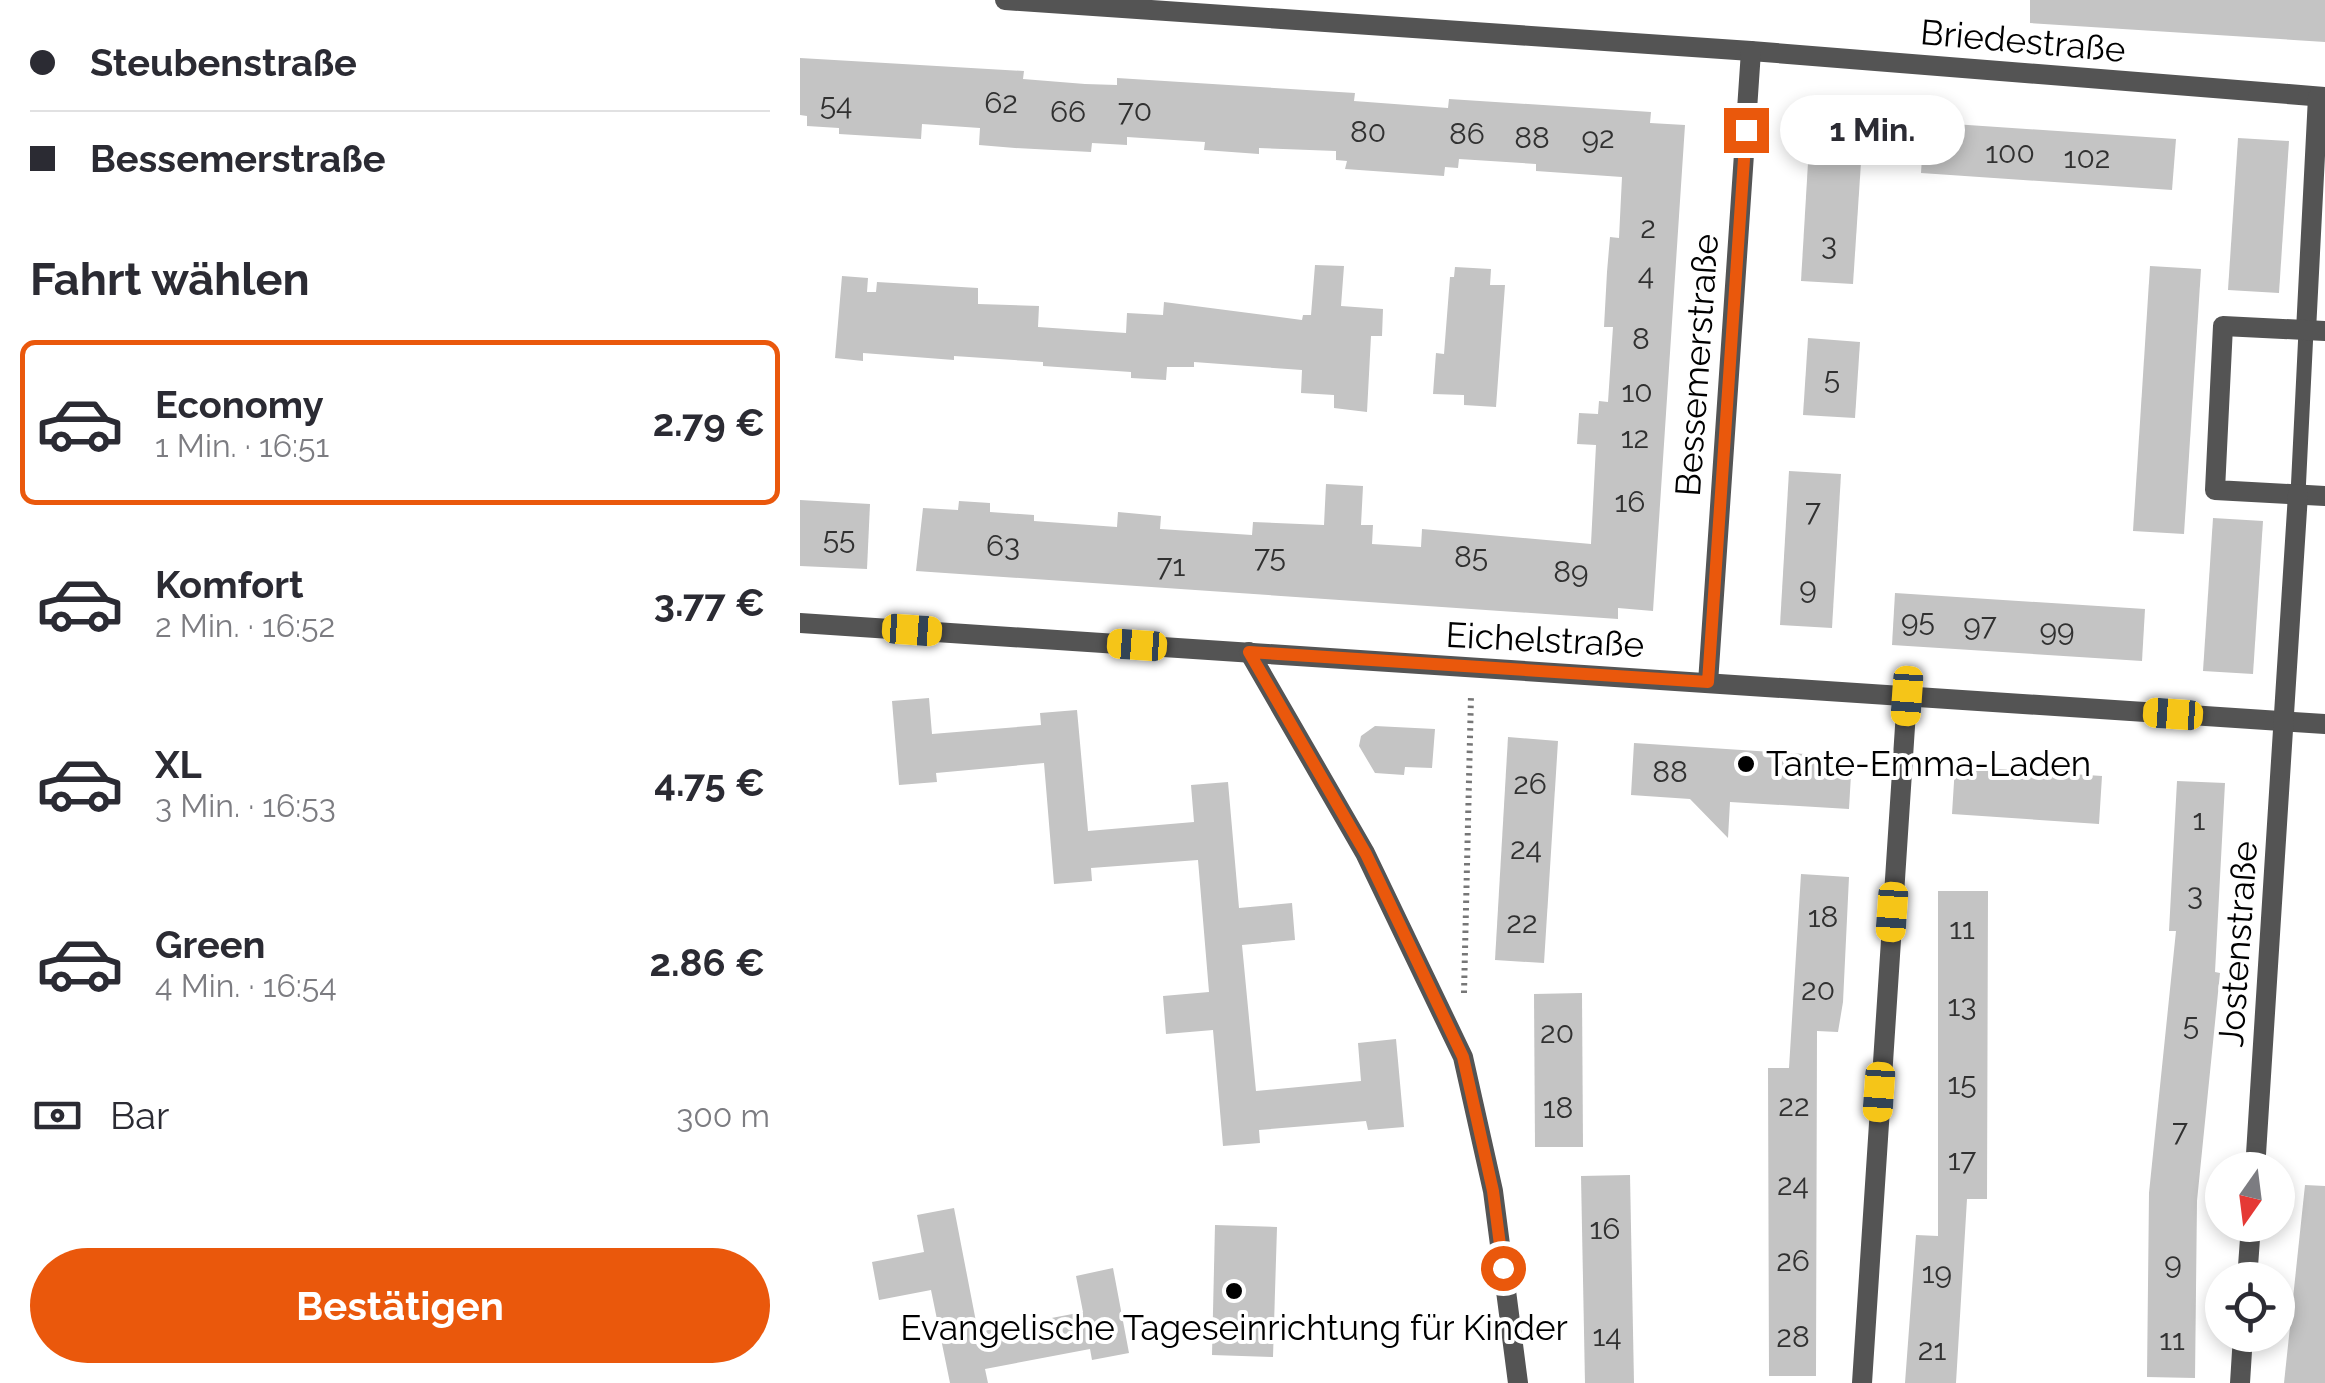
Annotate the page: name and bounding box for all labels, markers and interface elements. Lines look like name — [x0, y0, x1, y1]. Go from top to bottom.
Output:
street label: Briedestraße — [1919, 11, 2127, 70]
text: Steubenstraße — [90, 40, 357, 85]
house number: 62 — [984, 85, 1018, 120]
house number: 54 — [820, 87, 852, 122]
house number: 70 — [1118, 93, 1152, 128]
house number: 66 — [1050, 94, 1086, 129]
callout: 1 Min. — [1781, 95, 1966, 165]
route end — [1724, 108, 1769, 153]
text: 1 Min. — [1830, 111, 1915, 148]
house number: 80 — [1350, 114, 1386, 149]
house number: 86 — [1449, 116, 1485, 151]
house number: 88 — [1514, 120, 1550, 155]
house number: 92 — [1581, 120, 1615, 155]
house number: 100 — [1985, 135, 2035, 170]
text: Bessemerstraße — [90, 136, 385, 181]
house number: 102 — [2064, 140, 2110, 175]
house number: 2 — [1640, 210, 1656, 245]
house number: 3 — [1821, 227, 1837, 262]
street label: Bessemerstraße — [1667, 232, 1726, 498]
text: Fahrt wählen — [30, 253, 310, 306]
house number: 4 — [1638, 257, 1654, 292]
house number: 8 — [1632, 321, 1650, 356]
house number: 5 — [1824, 361, 1840, 396]
house number: 10 — [1621, 374, 1653, 409]
icon: car — [35, 378, 125, 468]
text: Economy — [155, 382, 324, 427]
text: 2.79 € — [653, 400, 765, 445]
house number: 12 — [1621, 420, 1649, 455]
text: 1 Min. · 16:51 — [155, 427, 329, 464]
house number: 16 — [1615, 484, 1645, 519]
house number: 7 — [1805, 493, 1821, 528]
house number: 55 — [823, 521, 855, 556]
house number: 63 — [986, 528, 1020, 563]
house number: 75 — [1254, 539, 1286, 574]
house number: 85 — [1454, 539, 1488, 574]
house number: 71 — [1157, 548, 1186, 583]
house number: 89 — [1553, 554, 1589, 589]
icon: car — [35, 558, 125, 648]
text: Komfort — [155, 562, 304, 607]
house number: 9 — [1799, 570, 1817, 605]
text: 3.77 € — [654, 580, 765, 625]
house number: 95 — [1901, 603, 1935, 638]
text: 2 Min. · 16:52 — [155, 607, 335, 644]
house number: 97 — [1963, 607, 1997, 642]
house number: 99 — [2039, 612, 2075, 647]
car — [881, 613, 943, 647]
street label: Eichelstraße — [1445, 614, 1645, 665]
car — [1106, 628, 1168, 662]
car — [1890, 665, 1924, 727]
car — [2142, 697, 2204, 731]
icon: car — [35, 738, 125, 828]
text: XL — [155, 742, 202, 787]
place label: Tante-Emma-Laden — [1766, 743, 2091, 784]
marker: Tante-Emma-Laden — [1735, 753, 1757, 775]
house number: 88 — [1652, 754, 1688, 789]
text: 4.75 € — [654, 760, 765, 805]
house number: 26 — [1513, 766, 1547, 801]
text: 3 Min. · 16:53 — [155, 787, 336, 824]
house number: 1 — [2193, 802, 2206, 837]
house number: 24 — [1510, 831, 1542, 866]
street label: Jostenstraße — [2210, 840, 2265, 1048]
house number: 3 — [2187, 877, 2203, 912]
car — [1875, 881, 1909, 943]
house number: 18 — [1808, 899, 1838, 934]
house number: 22 — [1506, 905, 1538, 940]
house number: 11 — [1949, 911, 1975, 946]
icon: car — [35, 918, 125, 1008]
text: Green — [155, 922, 265, 967]
text: 2.86 € — [650, 940, 765, 985]
text: 4 Min. · 16:54 — [155, 967, 337, 1004]
house number: 20 — [1801, 972, 1835, 1007]
house number: 13 — [1948, 988, 1976, 1023]
house number: 5 — [2183, 1007, 2199, 1042]
house number: 20 — [1540, 1015, 1574, 1050]
car — [1862, 1061, 1896, 1123]
house number: 15 — [1947, 1066, 1977, 1101]
icon: cash — [30, 1088, 85, 1143]
house number: 22 — [1778, 1088, 1810, 1123]
house number: 18 — [1543, 1090, 1573, 1125]
text: Bar — [110, 1093, 169, 1138]
text: 300 m — [676, 1097, 770, 1134]
house number: 7 — [2172, 1113, 2188, 1148]
house number: 17 — [1948, 1142, 1976, 1177]
north arrow — [2205, 1152, 2295, 1242]
map controls — [2205, 1152, 2295, 1352]
house number: 24 — [1777, 1167, 1809, 1202]
house number: 16 — [1590, 1211, 1620, 1246]
house number: 26 — [1776, 1243, 1810, 1278]
house number: 9 — [2164, 1245, 2182, 1280]
route start — [1481, 1246, 1526, 1291]
button: Bestätigen — [30, 1248, 770, 1363]
house number: 19 — [1922, 1255, 1952, 1290]
button: locate — [2205, 1262, 2295, 1352]
marker: Evangelische Tageseinrichtung für Kinder — [1223, 1280, 1245, 1302]
place label: Evangelische Tageseinrichtung für Kinder — [900, 1307, 1568, 1348]
house number: 14 — [1592, 1318, 1622, 1353]
house number: 28 — [1776, 1319, 1810, 1354]
house number: 11 — [2159, 1322, 2185, 1357]
house number: 21 — [1918, 1332, 1946, 1367]

